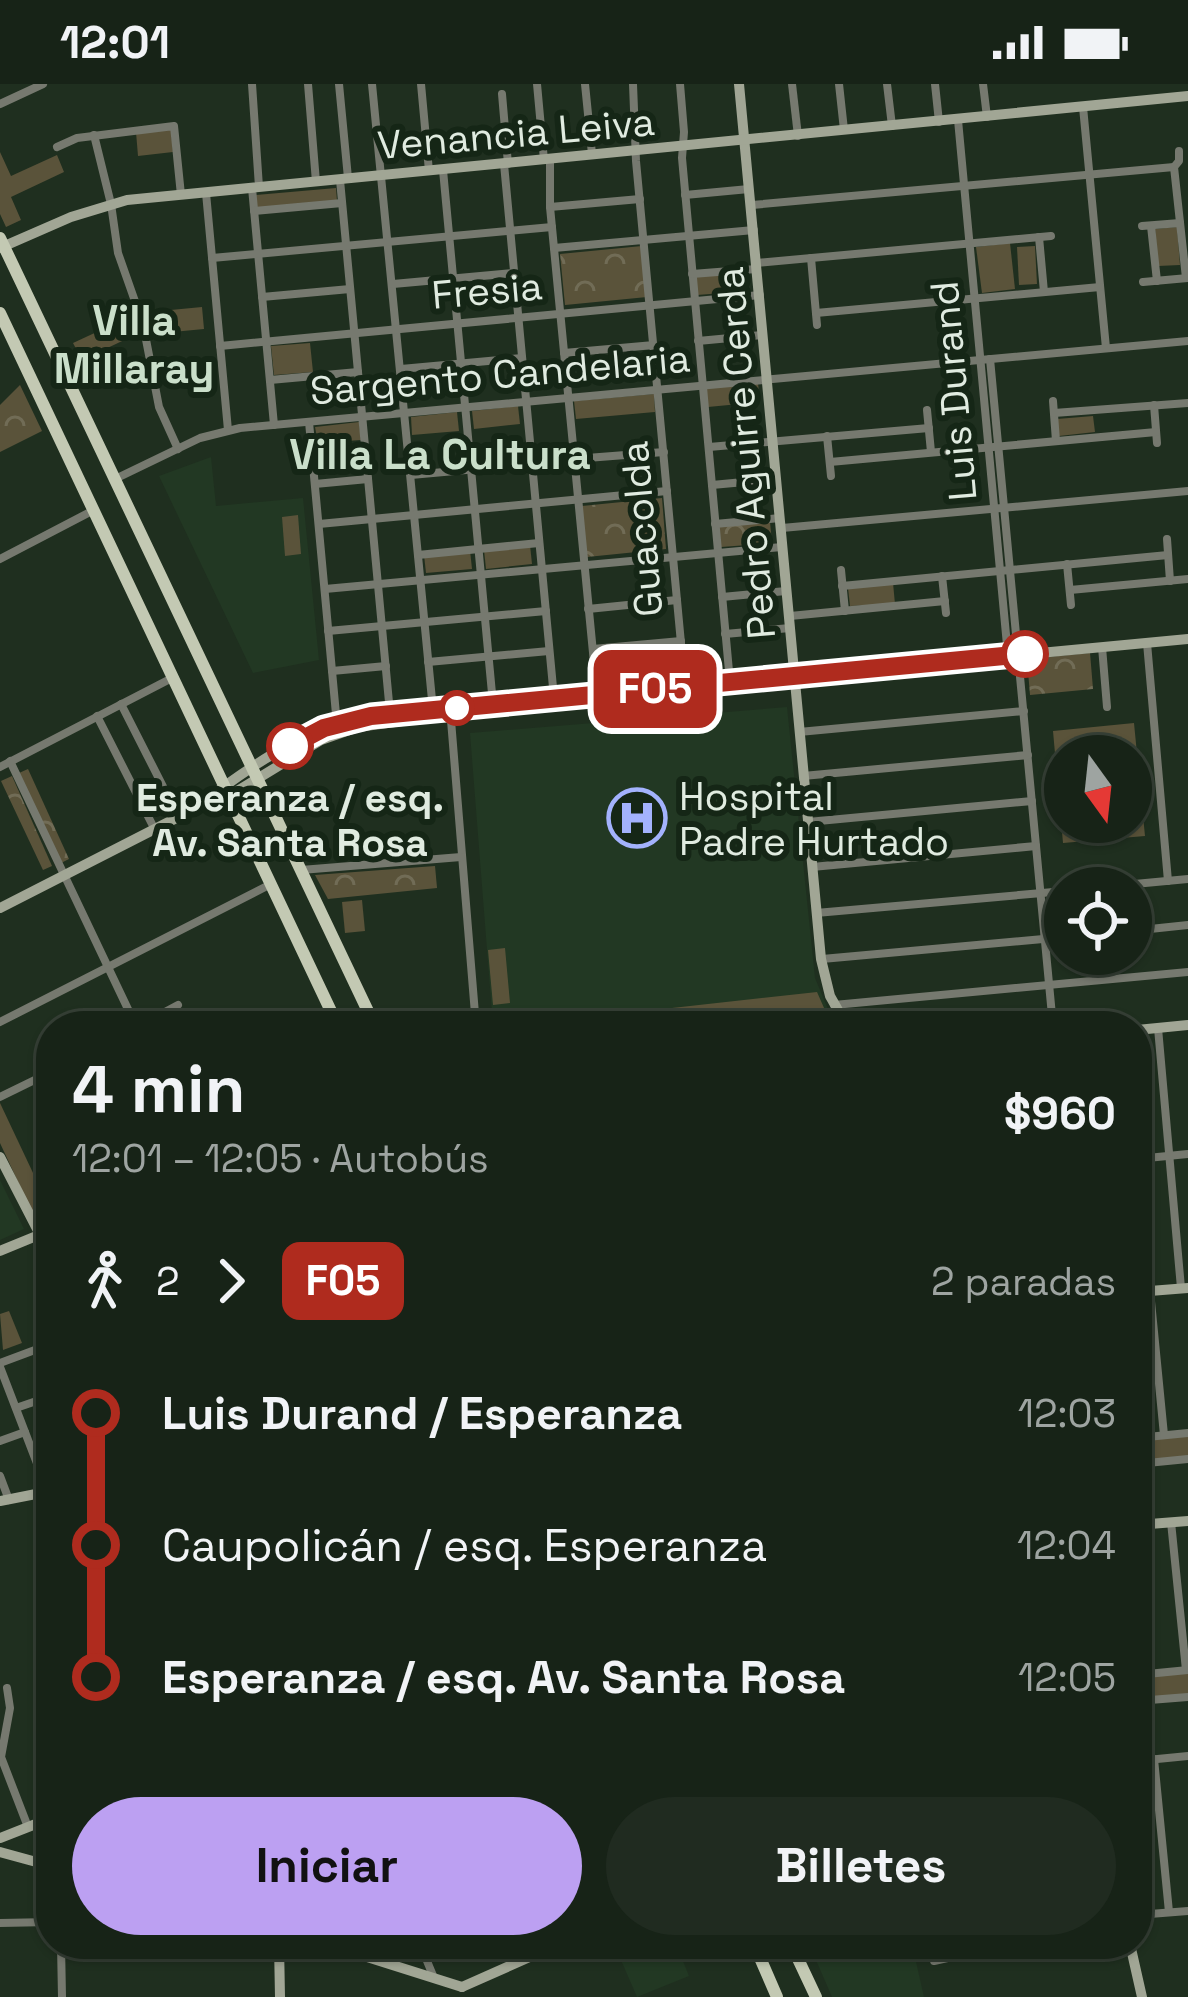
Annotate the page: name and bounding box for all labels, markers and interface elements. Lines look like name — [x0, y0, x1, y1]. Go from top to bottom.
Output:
text: 12:01 — [60, 14, 170, 71]
street label: Venancia Leiva — [375, 97, 657, 170]
street label: Fresia — [430, 261, 544, 320]
street label: Pedro Aguirre Cerda — [705, 265, 786, 641]
street label: Luis Durand — [919, 279, 988, 503]
district label: Villa Millaray — [54, 294, 214, 395]
street label: Sargento Candelaria — [308, 333, 692, 416]
district label: Villa La Cultura — [289, 428, 591, 481]
street label: Guacolda — [609, 439, 674, 619]
unlabelled marker — [1003, 632, 1047, 676]
line badge: F05 — [586, 650, 724, 728]
text: F05 — [618, 662, 692, 715]
unlabelled marker — [441, 692, 473, 724]
marker: Esperanza / esq. Av. Santa Rosa — [268, 724, 312, 768]
north arrow — [1044, 735, 1152, 843]
map controls — [1044, 735, 1152, 975]
place label: Hospital Padre Hurtado — [679, 772, 949, 866]
place label: Esperanza / esq. Av. Santa Rosa — [136, 773, 444, 867]
hospital icon: Hospital Padre Hurtado — [606, 787, 668, 849]
button: locate — [1044, 867, 1152, 975]
text: 4 min — [72, 1047, 245, 1131]
text: $960 — [1004, 1085, 1116, 1142]
text: 12:01 – 12:05 · Autobús — [72, 1134, 489, 1183]
icon: walk — [72, 1248, 138, 1314]
icon: forward — [198, 1248, 264, 1314]
text: F05 — [306, 1254, 380, 1307]
text: 2 — [156, 1257, 180, 1306]
text: 2 paradas — [931, 1257, 1116, 1306]
text: Luis Durand / Esperanza — [162, 1385, 682, 1442]
text: 12:03 — [1018, 1389, 1116, 1438]
text: Caupolicán / esq. Esperanza — [162, 1517, 767, 1574]
text: 12:04 — [1017, 1521, 1116, 1570]
text: Esperanza / esq. Av. Santa Rosa — [162, 1649, 845, 1706]
text: 12:05 — [1018, 1653, 1116, 1702]
button: Iniciar — [72, 1797, 582, 1935]
button: Billetes — [606, 1797, 1116, 1935]

